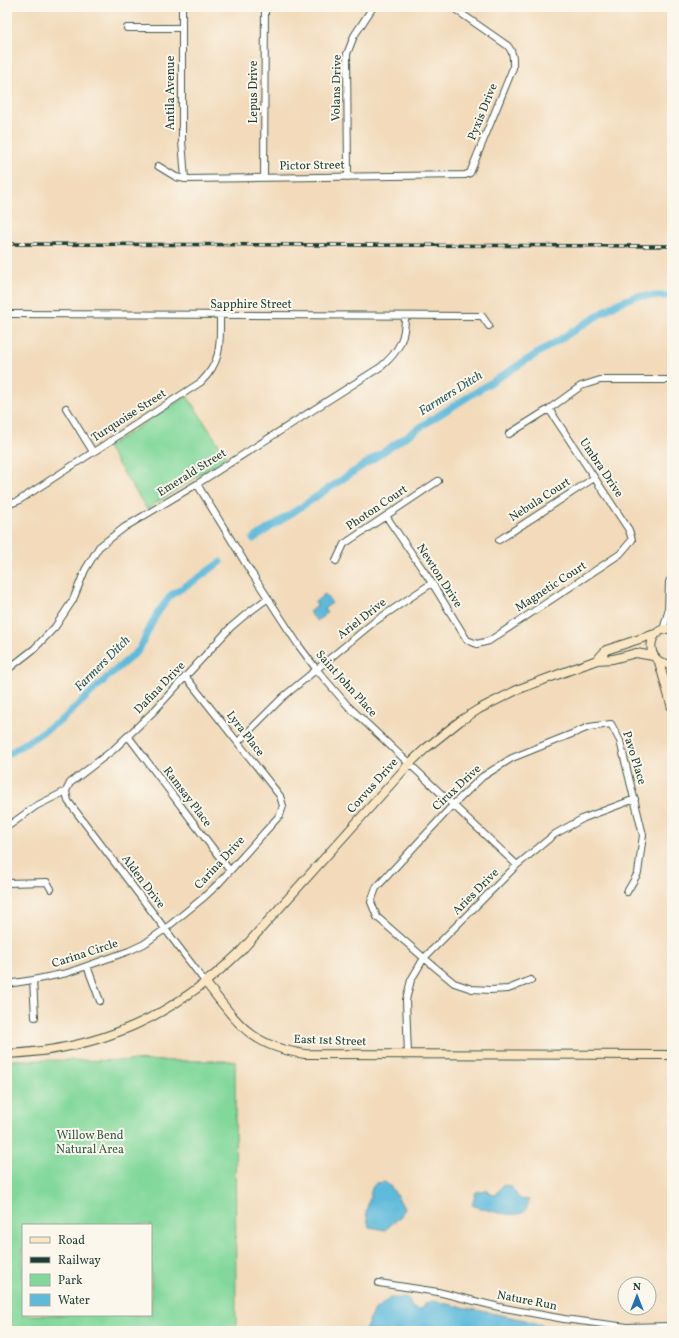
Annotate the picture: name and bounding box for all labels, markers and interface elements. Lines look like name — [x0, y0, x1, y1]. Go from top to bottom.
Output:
street label: Volans Drive — [328, 54, 346, 122]
street label: Antila Avenue — [163, 55, 179, 130]
street label: Lepus Drive — [246, 60, 262, 123]
street label: Pyxis Drive — [464, 81, 502, 143]
street label: Pictor Street — [279, 157, 345, 175]
street label: Sapphire Street — [210, 297, 292, 313]
water label: Farmers Ditch — [416, 367, 487, 421]
street label: Turquoise Street — [88, 386, 170, 446]
street label: Umbra Drive — [575, 435, 627, 501]
street label: Emerald Street — [154, 445, 230, 501]
street label: Nebula Court — [506, 474, 574, 526]
street label: Photon Court — [343, 482, 411, 534]
street label: Newton Drive — [412, 541, 466, 611]
street label: Magnetic Court — [512, 558, 590, 616]
street label: Ariel Drive — [334, 595, 390, 643]
water label: Farmers Ditch — [71, 632, 135, 696]
street label: Saint John Place — [312, 647, 380, 721]
street label: Dafina Drive — [131, 658, 189, 718]
street label: Lyra Place — [222, 708, 268, 760]
street label: Pavo Place — [618, 729, 650, 787]
street label: Corvus Drive — [344, 755, 402, 817]
street label: Cirux Drive — [429, 761, 485, 815]
street label: Ramsay Place — [159, 764, 215, 831]
street label: Carina Drive — [191, 833, 249, 893]
street label: Alden Drive — [118, 852, 169, 912]
street label: Aries Drive — [449, 865, 503, 919]
street label: Carina Circle — [50, 936, 120, 972]
street label: East 1st Street — [293, 1032, 367, 1050]
park label: Willow Bend Natural Area — [56, 1128, 124, 1158]
legend — [22, 1224, 152, 1316]
text: Road — [58, 1233, 85, 1249]
text: Railway — [58, 1253, 101, 1269]
text: Park — [58, 1273, 83, 1289]
north arrow — [617, 1276, 657, 1316]
text: N — [633, 1280, 641, 1295]
street label: Nature Run — [496, 1287, 558, 1315]
text: Water — [58, 1293, 90, 1309]

